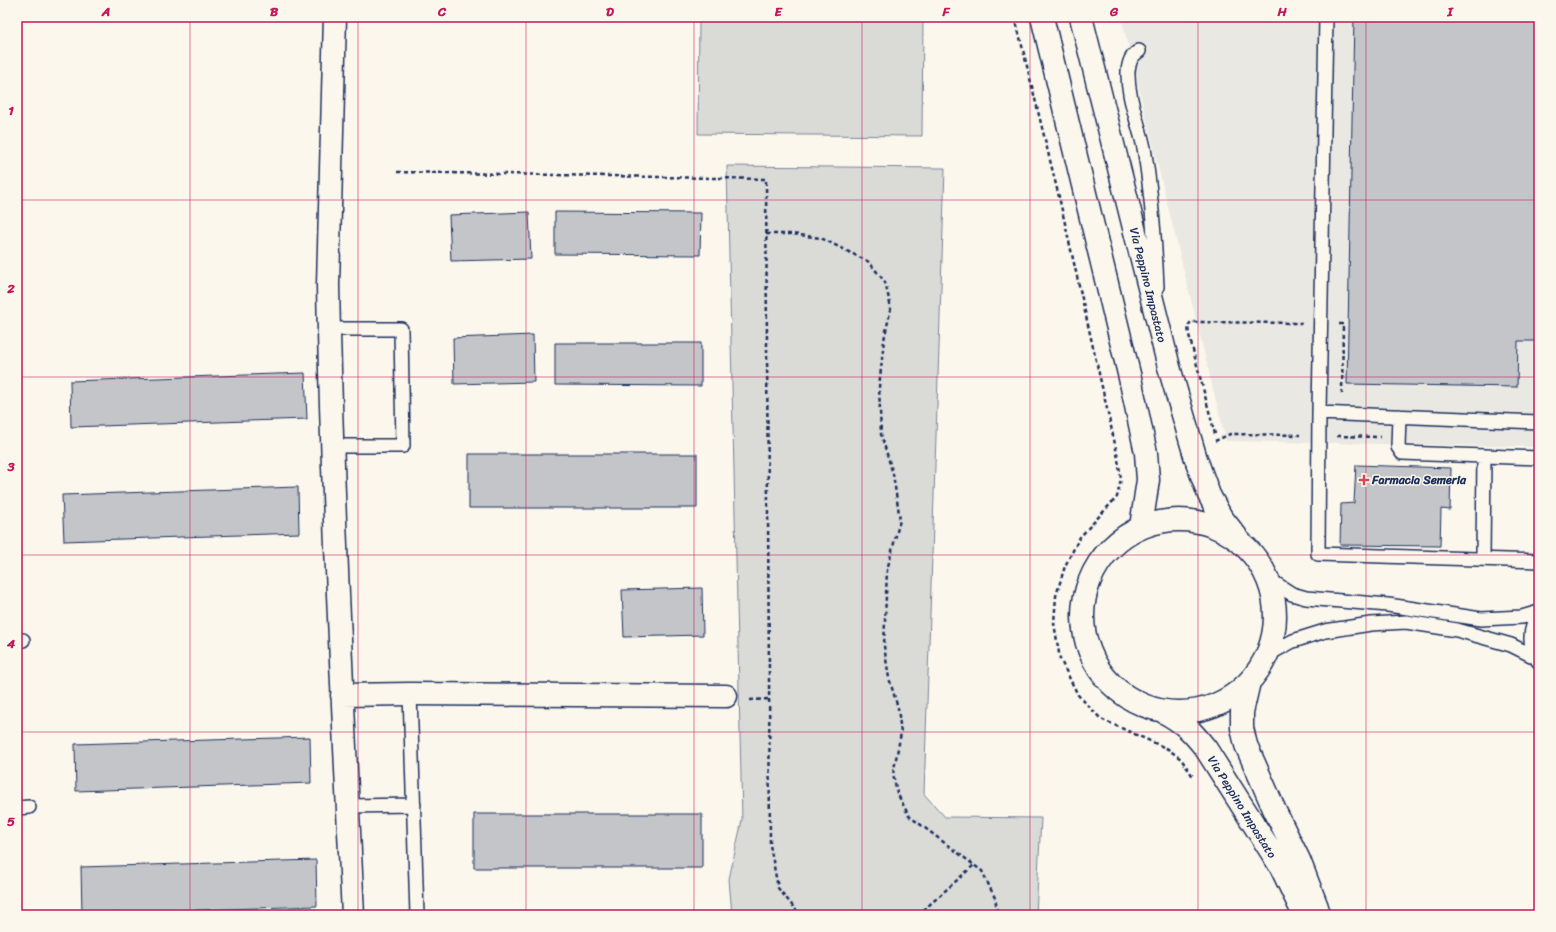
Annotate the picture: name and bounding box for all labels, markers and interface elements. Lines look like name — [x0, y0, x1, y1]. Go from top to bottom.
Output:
text: A — [101, 0, 110, 23]
text: B — [270, 0, 279, 23]
text: C — [437, 0, 447, 23]
text: D — [606, 0, 614, 23]
text: E — [774, 0, 783, 23]
text: F — [941, 0, 950, 23]
text: G — [1109, 0, 1119, 23]
text: H — [1276, 0, 1287, 23]
text: I — [1446, 0, 1454, 23]
text: 1 — [8, 99, 14, 122]
street label: Via Peppino Impastato — [1123, 225, 1173, 345]
text: 2 — [6, 277, 15, 300]
text: 3 — [6, 455, 15, 478]
place label: Farmacia Semeria — [1371, 469, 1467, 491]
marker: Farmacia Semeria — [1359, 475, 1369, 485]
text: 4 — [6, 632, 16, 655]
street label: Via Peppino Impastato — [1201, 751, 1283, 863]
text: 5 — [7, 810, 15, 833]

